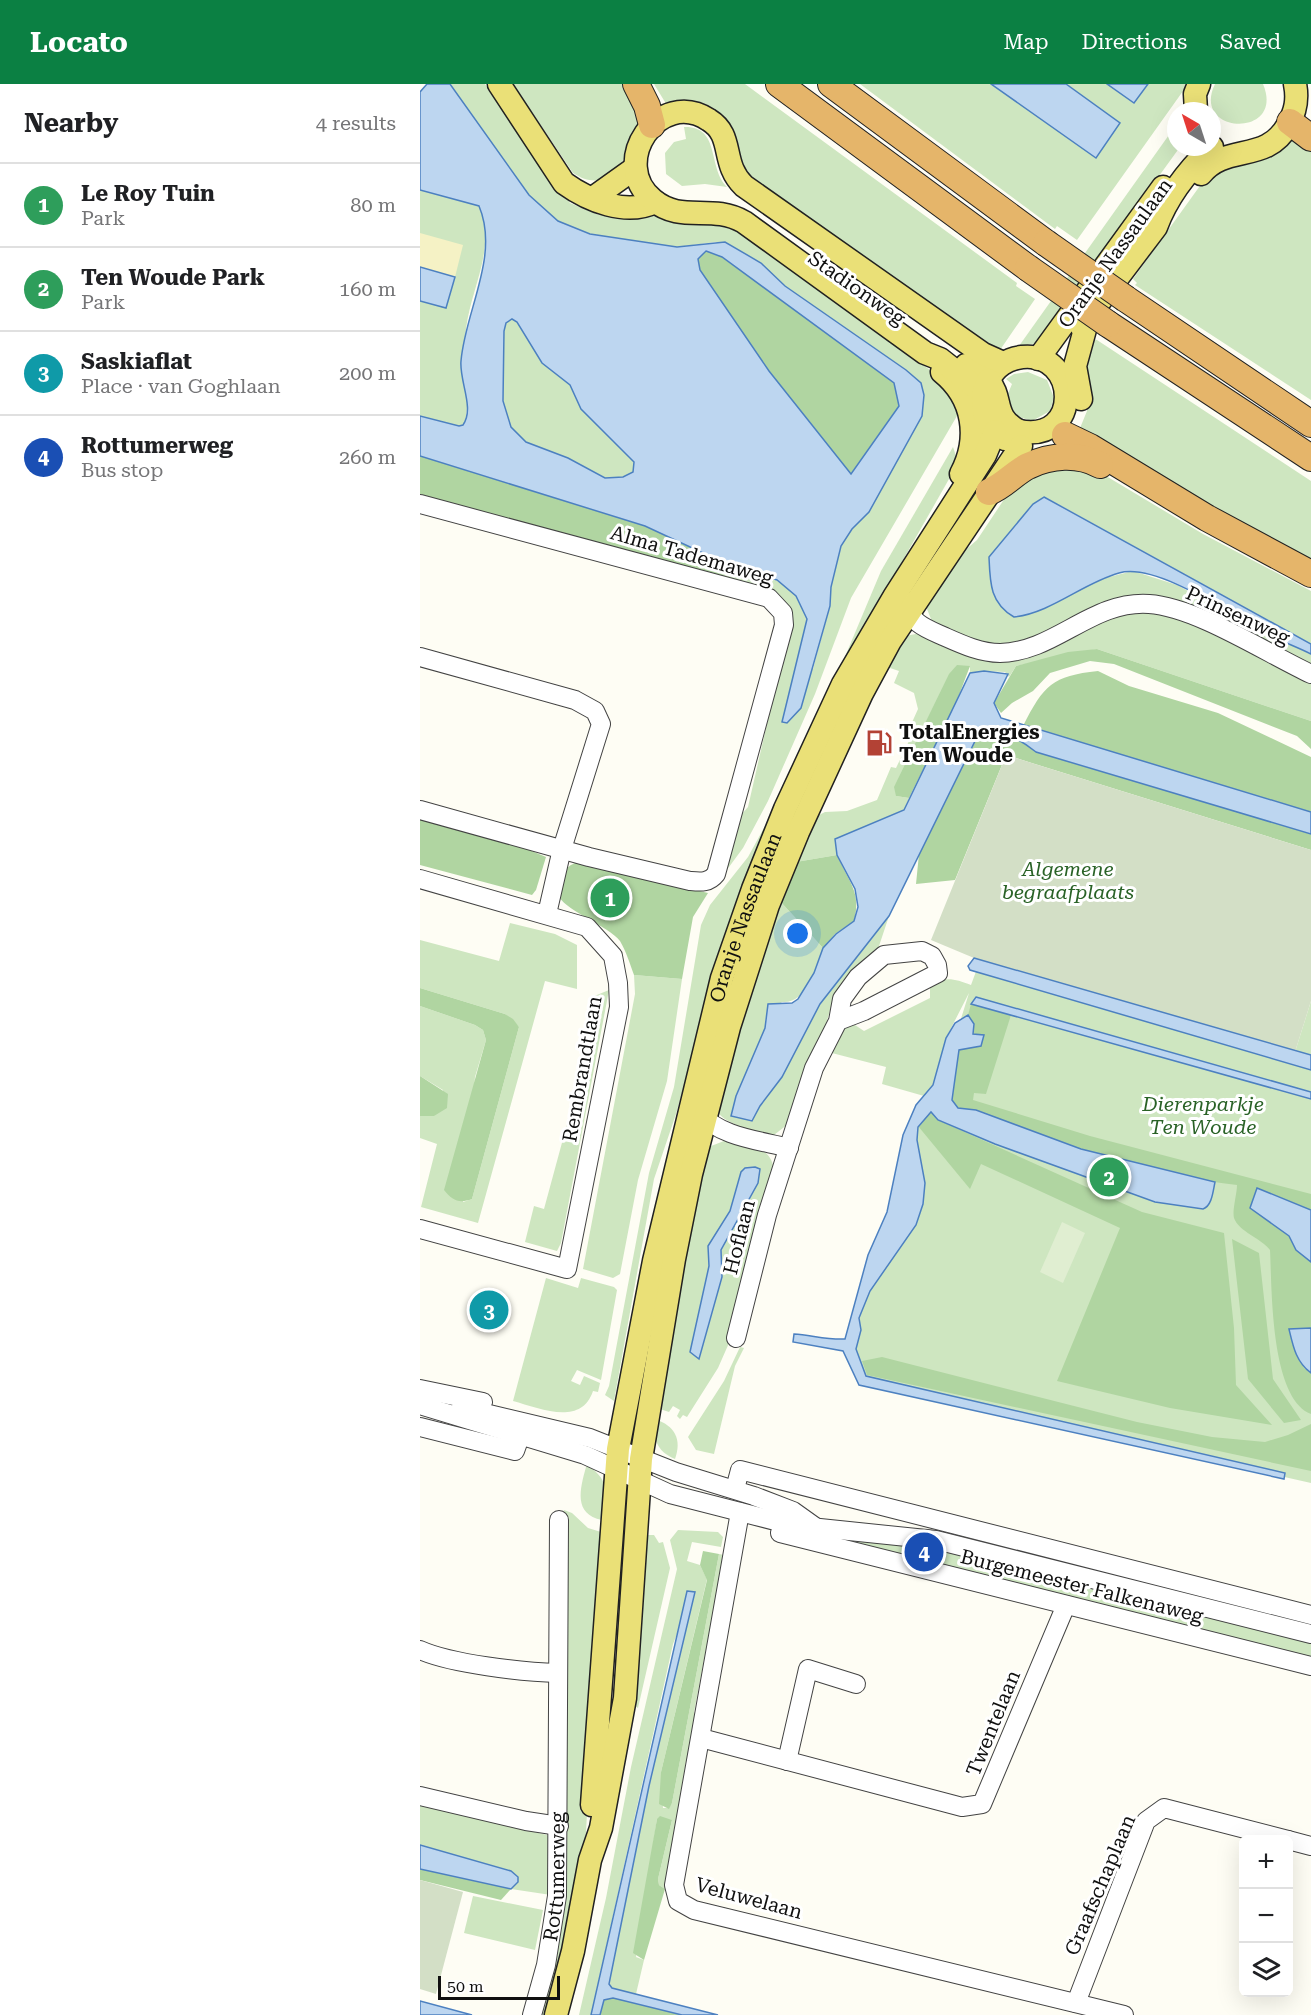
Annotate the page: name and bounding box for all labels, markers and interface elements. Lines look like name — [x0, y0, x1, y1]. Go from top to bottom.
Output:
text: Locato — [30, 26, 128, 59]
text: Map — [1004, 30, 1048, 54]
text: Directions — [1081, 30, 1187, 54]
text: Saved — [1220, 30, 1281, 54]
north arrow — [1167, 102, 1221, 156]
text: Nearby — [24, 108, 118, 138]
text: 4 results — [316, 111, 396, 135]
street label: Oranje Nassaulaan — [1053, 174, 1177, 332]
text: Le Roy Tuin — [81, 181, 215, 206]
text: 1 — [38, 193, 49, 217]
text: 80 m — [350, 193, 396, 217]
text: Park — [81, 206, 125, 230]
street label: Stadionweg — [804, 246, 911, 331]
text: Ten Woude Park — [81, 265, 265, 290]
text: 2 — [38, 277, 49, 301]
text: 160 m — [339, 277, 396, 301]
text: Park — [81, 290, 125, 314]
text: Saskiaflat — [81, 349, 192, 374]
text: 3 — [38, 361, 49, 385]
text: 200 m — [339, 361, 396, 385]
text: Place · van Goghlaan — [81, 374, 281, 398]
text: Rottumerweg — [81, 433, 233, 458]
text: 4 — [38, 445, 49, 469]
text: 260 m — [339, 445, 396, 469]
text: Bus stop — [81, 458, 163, 482]
street label: Alma Tademaweg — [608, 520, 777, 590]
street label: Prinsenweg — [1182, 580, 1294, 650]
place label: TotalEnergies Ten Woude — [899, 720, 1040, 767]
fuel station icon: TotalEnergies Ten Woude — [864, 728, 894, 758]
street label: Oranje Nassaulaan — [705, 829, 786, 1005]
park label: Algemene begraafplaats — [1002, 857, 1134, 904]
pin: 1 — [590, 876, 630, 920]
your location — [783, 919, 812, 948]
street label: Rembrandtlaan — [557, 994, 607, 1144]
park label: Dierenparkje Ten Woude — [1141, 1092, 1264, 1139]
pin: 2 — [1090, 1154, 1128, 1200]
street label: Hoflaan — [718, 1197, 760, 1277]
pin: 3 — [470, 1288, 508, 1332]
pin: 4 — [904, 1530, 944, 1574]
street label: Burgemeester Falkenaweg — [958, 1544, 1207, 1628]
street label: Twentelaan — [961, 1666, 1025, 1779]
street label: Rottumerweg — [538, 1811, 569, 1943]
street label: Graafschaplaan — [1059, 1811, 1141, 1959]
map controls — [1239, 1835, 1293, 1997]
button: + — [1239, 1835, 1293, 1889]
street label: Veluwelaan — [693, 1872, 805, 1924]
button: − — [1239, 1889, 1293, 1943]
button: layers — [1239, 1943, 1293, 1997]
scale bar — [438, 1973, 560, 2000]
text: 50 m — [447, 1977, 484, 1996]

